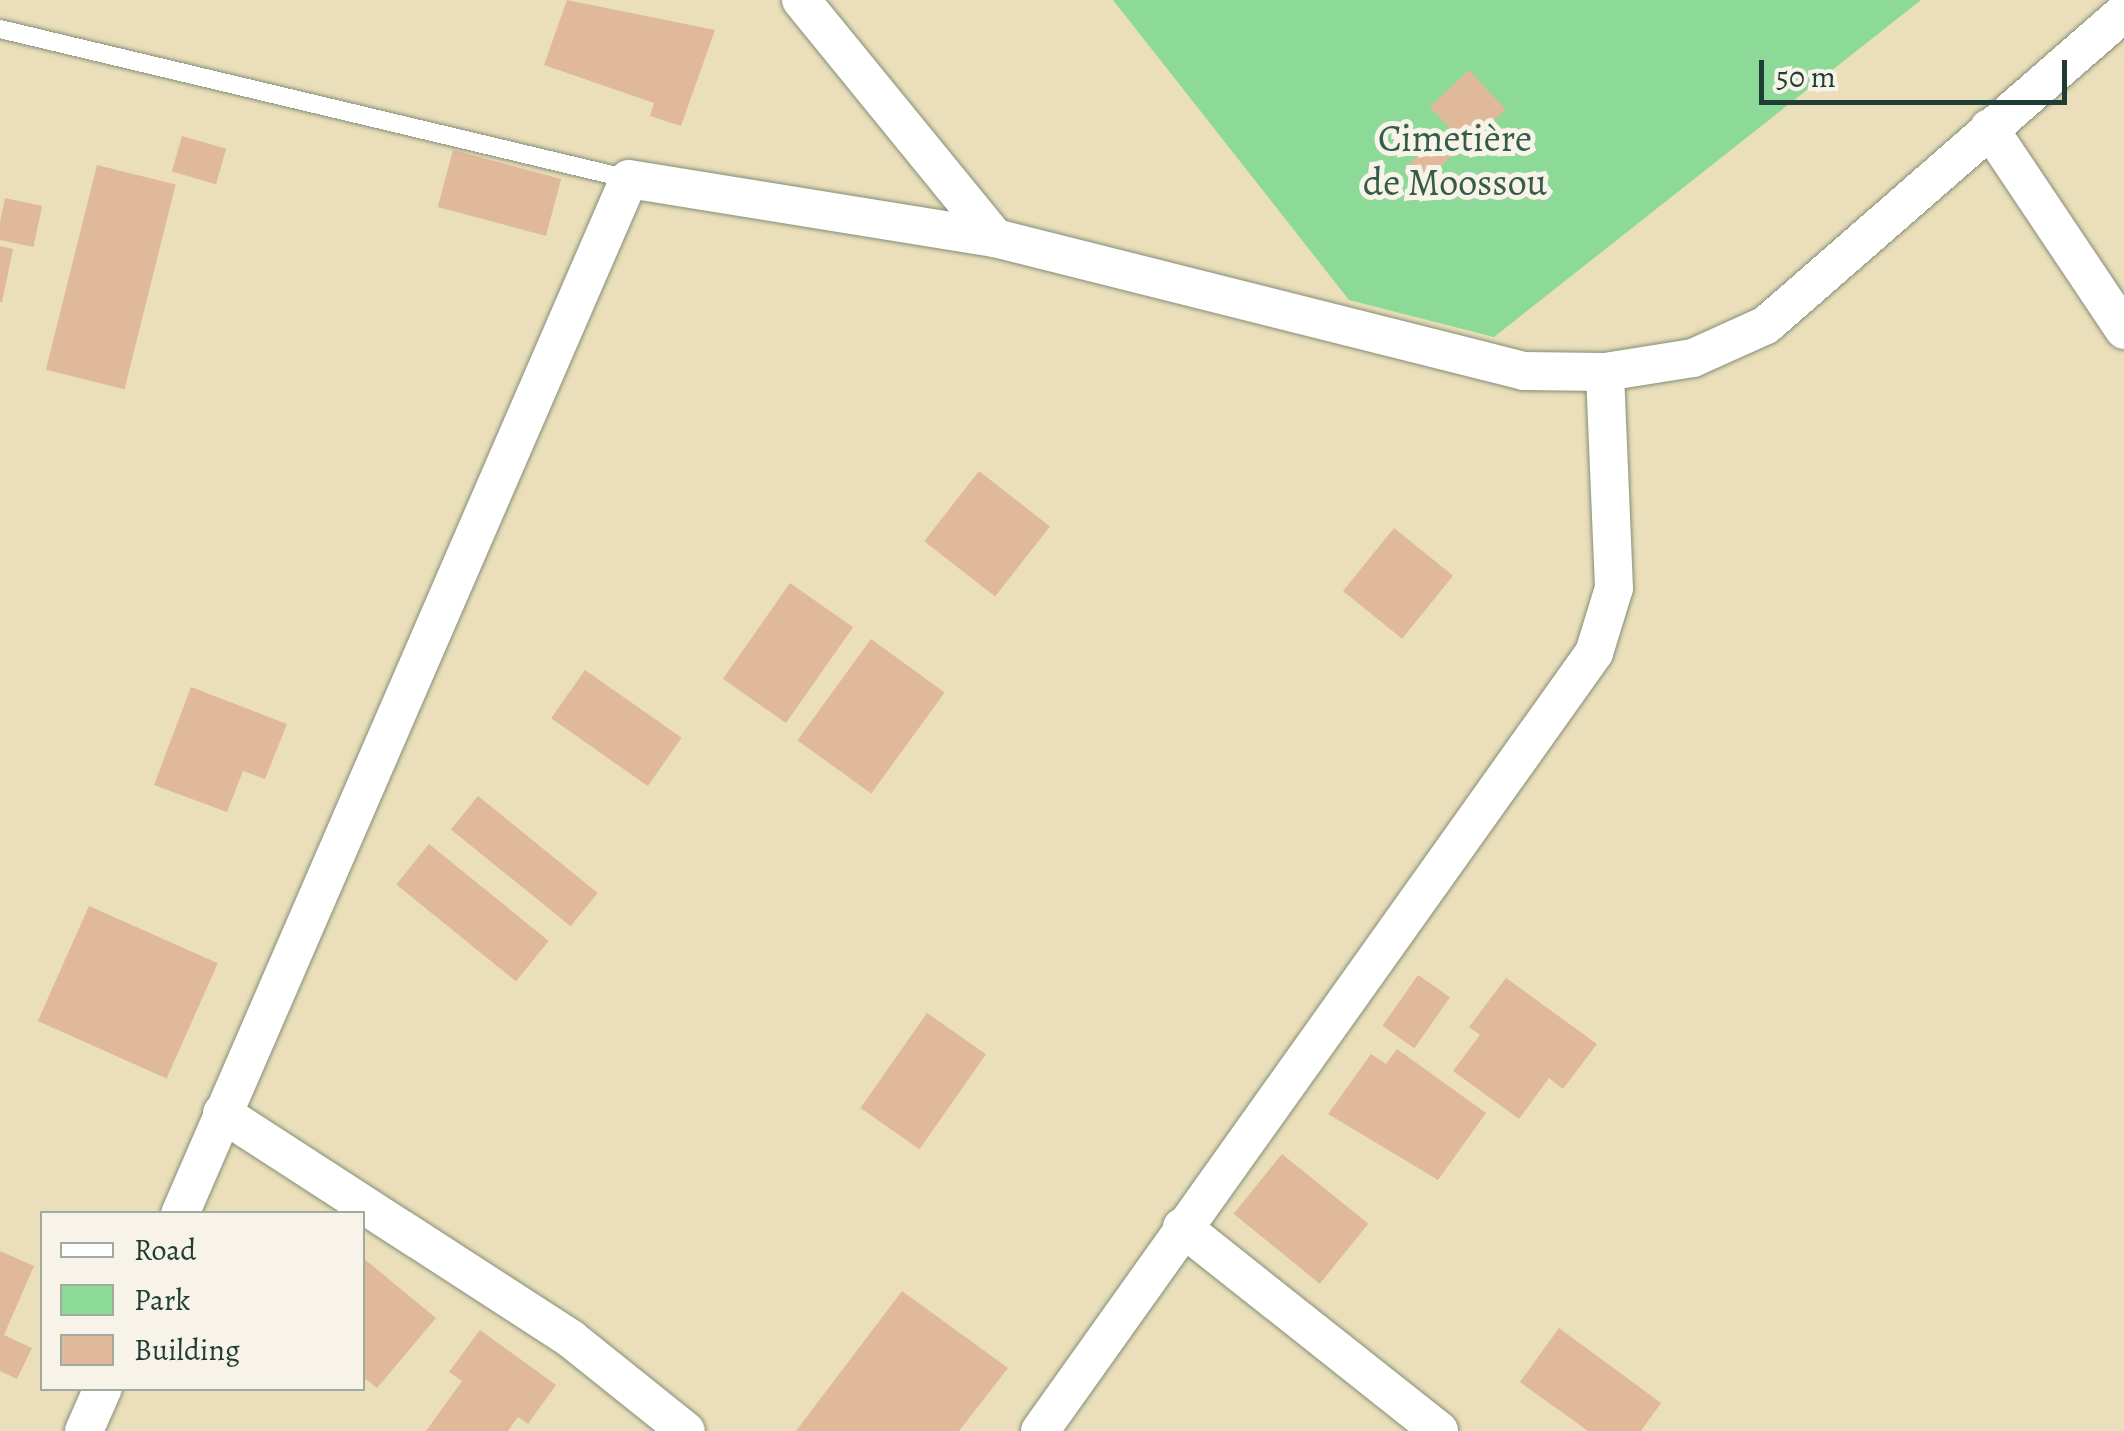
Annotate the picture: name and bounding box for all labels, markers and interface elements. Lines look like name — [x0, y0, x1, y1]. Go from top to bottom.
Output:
scale bar — [1764, 40, 2072, 102]
text: 50 m — [1776, 57, 1836, 97]
park label: Cimetière de Moossou — [1363, 116, 1547, 205]
legend — [40, 1211, 365, 1391]
text: Road — [134, 1230, 196, 1270]
text: Park — [134, 1280, 190, 1320]
text: Building — [134, 1330, 240, 1370]

